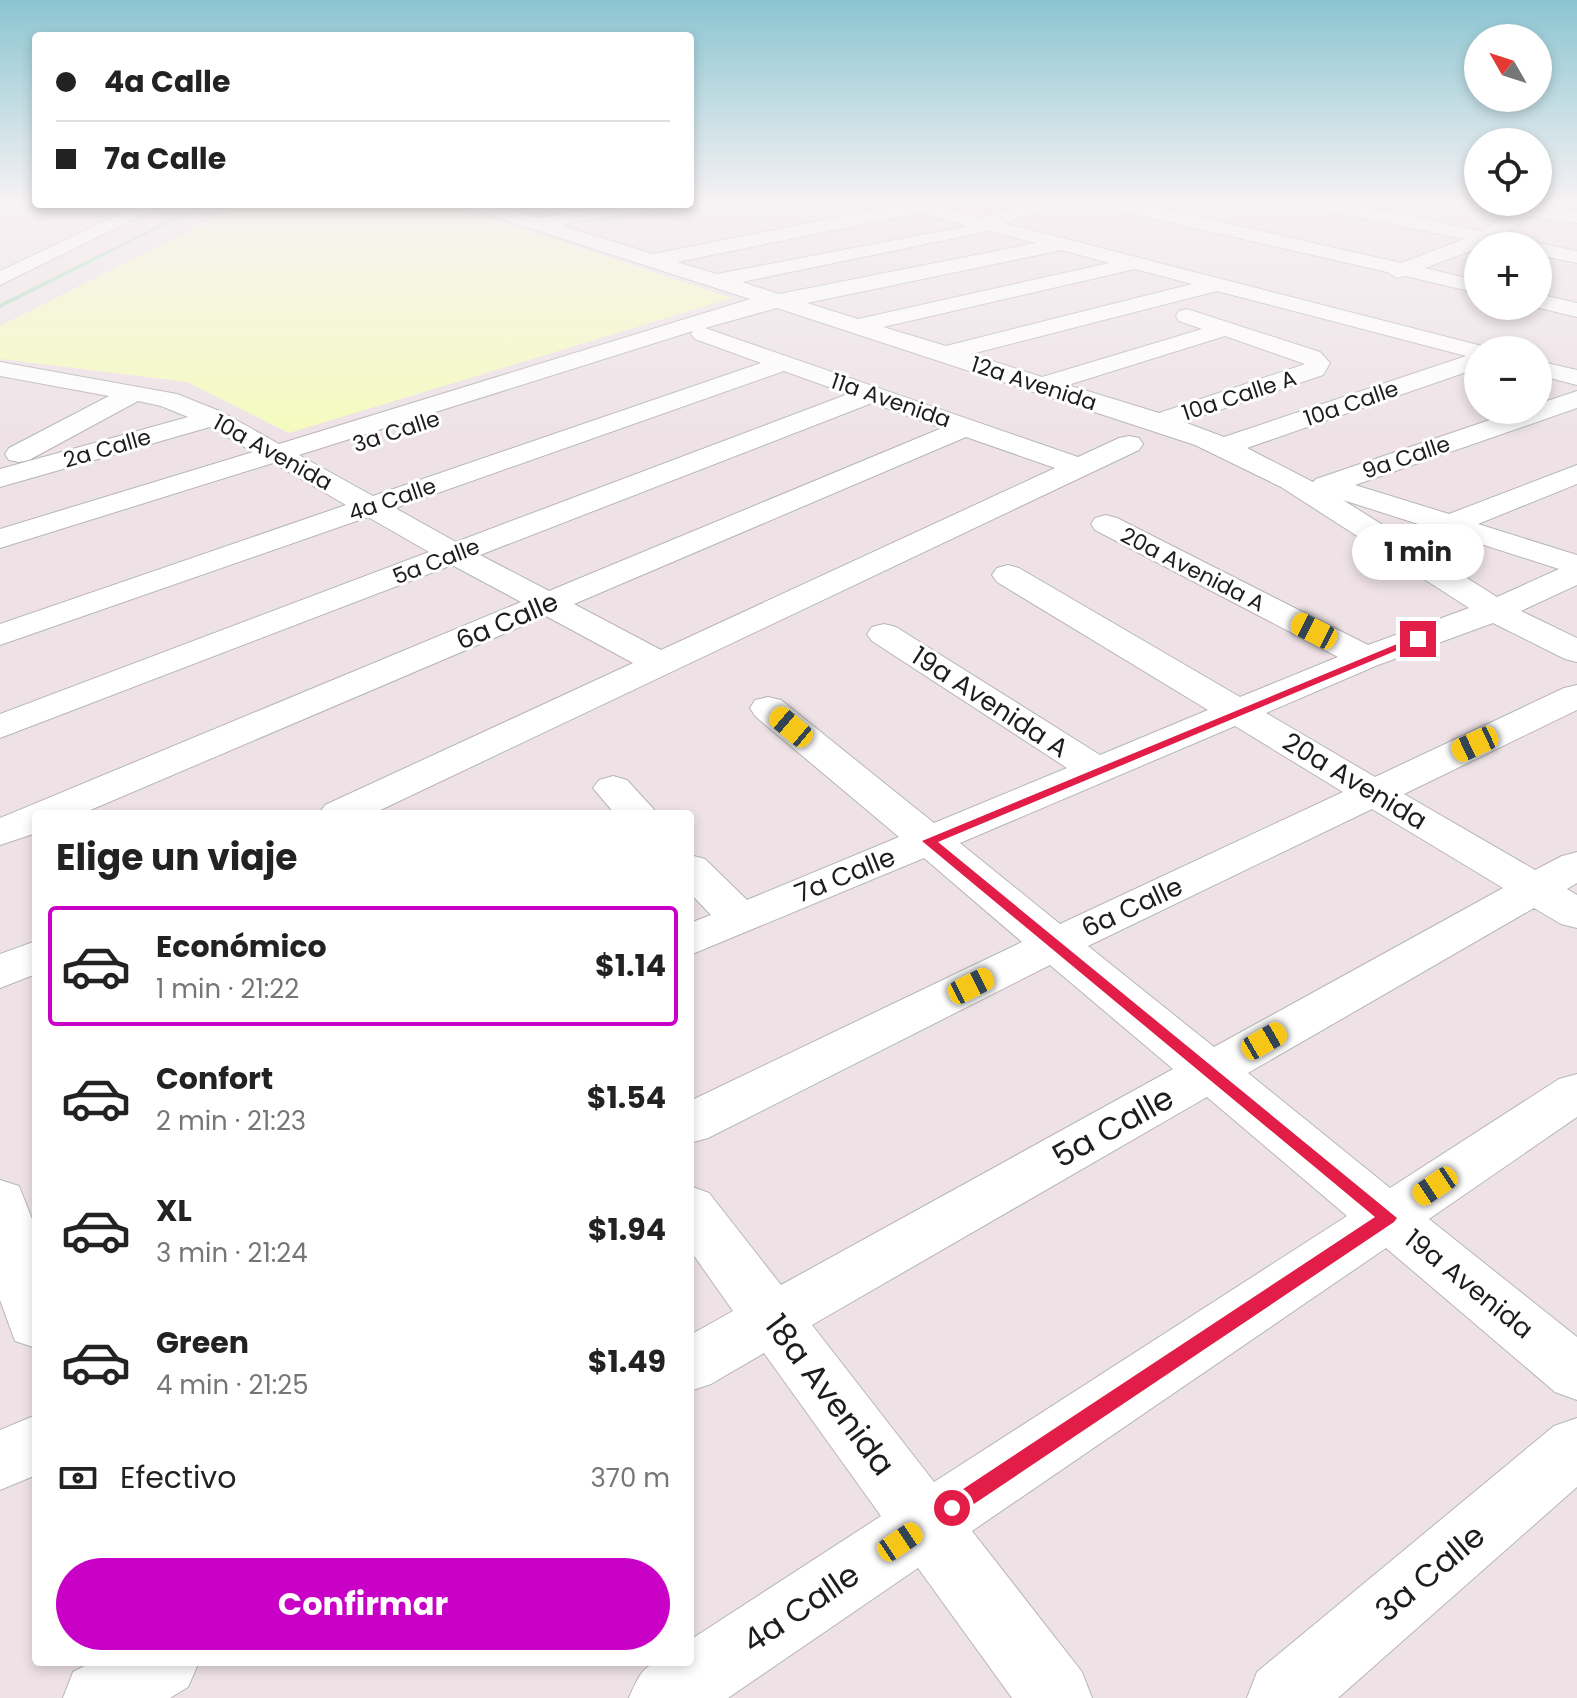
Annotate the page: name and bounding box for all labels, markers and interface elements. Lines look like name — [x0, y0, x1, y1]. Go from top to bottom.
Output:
north arrow — [1464, 24, 1552, 112]
map controls — [1464, 24, 1552, 424]
text: 4a Calle — [104, 60, 230, 103]
button: locate — [1464, 128, 1552, 216]
text: 7a Calle — [104, 137, 226, 180]
button: + — [1464, 232, 1552, 320]
button: − — [1464, 336, 1552, 424]
street label: 12a Avenida — [967, 349, 1101, 418]
street label: 10a Calle A — [1178, 362, 1301, 429]
street label: 11a Avenida — [827, 365, 955, 435]
street label: 10a Calle — [1300, 373, 1403, 434]
street label: 3a Calle — [349, 403, 444, 460]
street label: 10a Avenida — [208, 407, 338, 498]
street label: 2a Calle — [60, 421, 155, 476]
street label: 9a Calle — [1358, 428, 1454, 487]
street label: 4a Calle — [344, 470, 440, 529]
street label: 20a Avenida A — [1115, 520, 1270, 619]
callout: 1 min — [1352, 523, 1484, 579]
street label: 5a Calle — [388, 531, 484, 592]
text: 1 min — [1384, 534, 1452, 570]
street label: 6a Calle — [450, 583, 564, 659]
car — [1287, 609, 1341, 653]
route end — [1400, 621, 1436, 657]
street label: 19a Avenida A — [905, 638, 1075, 766]
car — [765, 702, 817, 752]
car — [1448, 723, 1502, 765]
street label: 20a Avenida — [1276, 724, 1434, 838]
text: Elige un viaje — [56, 832, 298, 883]
street label: 7a Calle — [789, 839, 901, 911]
street label: 6a Calle — [1076, 868, 1188, 946]
text: Económico — [156, 925, 327, 968]
icon: car — [60, 930, 132, 1002]
text: $1.14 — [595, 944, 666, 987]
car — [944, 964, 998, 1008]
text: 1 min · 21:22 — [156, 971, 299, 1007]
car — [1237, 1019, 1291, 1063]
text: Confort — [156, 1057, 273, 1100]
icon: car — [60, 1062, 132, 1134]
street label: 5a Calle — [1044, 1075, 1181, 1178]
text: $1.54 — [587, 1076, 666, 1119]
text: 2 min · 21:23 — [156, 1103, 306, 1139]
car — [1408, 1163, 1462, 1209]
text: XL — [156, 1189, 192, 1232]
icon: car — [60, 1194, 132, 1266]
text: $1.94 — [588, 1208, 666, 1251]
street label: 19a Avenida — [1397, 1221, 1541, 1347]
text: 3 min · 21:24 — [156, 1235, 308, 1271]
street label: 18a Avenida — [755, 1305, 906, 1485]
text: Green — [156, 1321, 249, 1364]
icon: car — [60, 1326, 132, 1398]
text: $1.49 — [588, 1340, 666, 1383]
text: 4 min · 21:25 — [156, 1367, 309, 1403]
icon: cash — [56, 1456, 100, 1500]
text: Efectivo — [120, 1456, 236, 1499]
text: 370 m — [590, 1460, 670, 1496]
route start — [934, 1490, 970, 1526]
street label: 3a Calle — [1365, 1513, 1494, 1632]
car — [873, 1519, 927, 1565]
street label: 4a Calle — [733, 1552, 868, 1663]
button: Confirmar — [56, 1558, 670, 1650]

